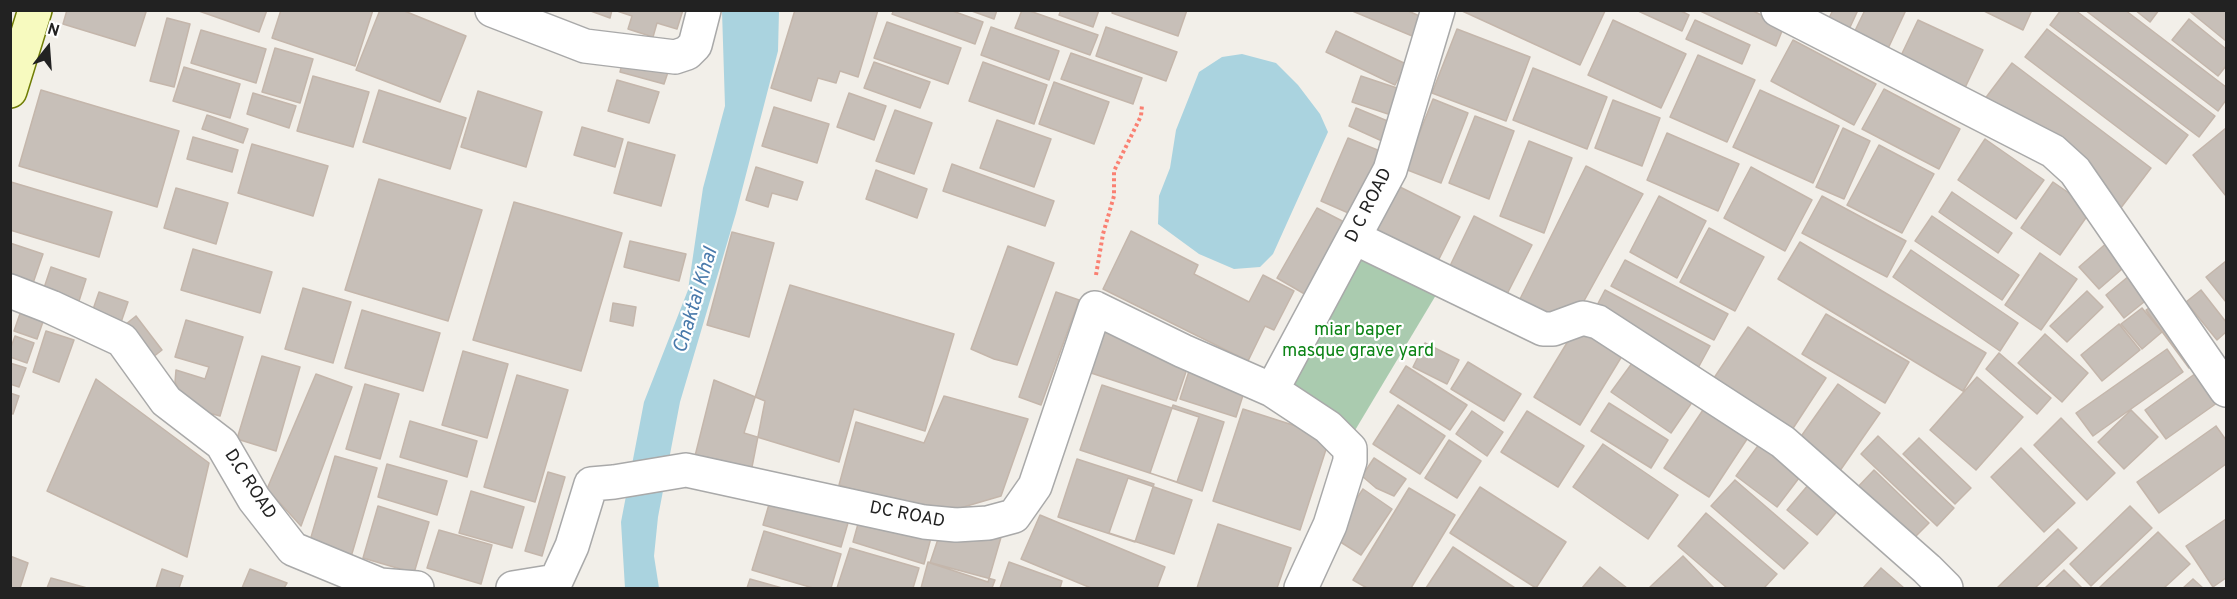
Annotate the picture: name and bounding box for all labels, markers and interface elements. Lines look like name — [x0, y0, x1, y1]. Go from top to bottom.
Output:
north arrow — [18, 18, 78, 78]
text: N — [45, 20, 62, 42]
street label: D C ROAD — [1342, 165, 1398, 247]
water label: Chaktai Khal — [670, 245, 724, 357]
park label: miar baper masque grave yard — [1282, 320, 1434, 362]
street label: D.C ROAD — [218, 446, 280, 524]
street label: DC ROAD — [867, 498, 947, 534]

